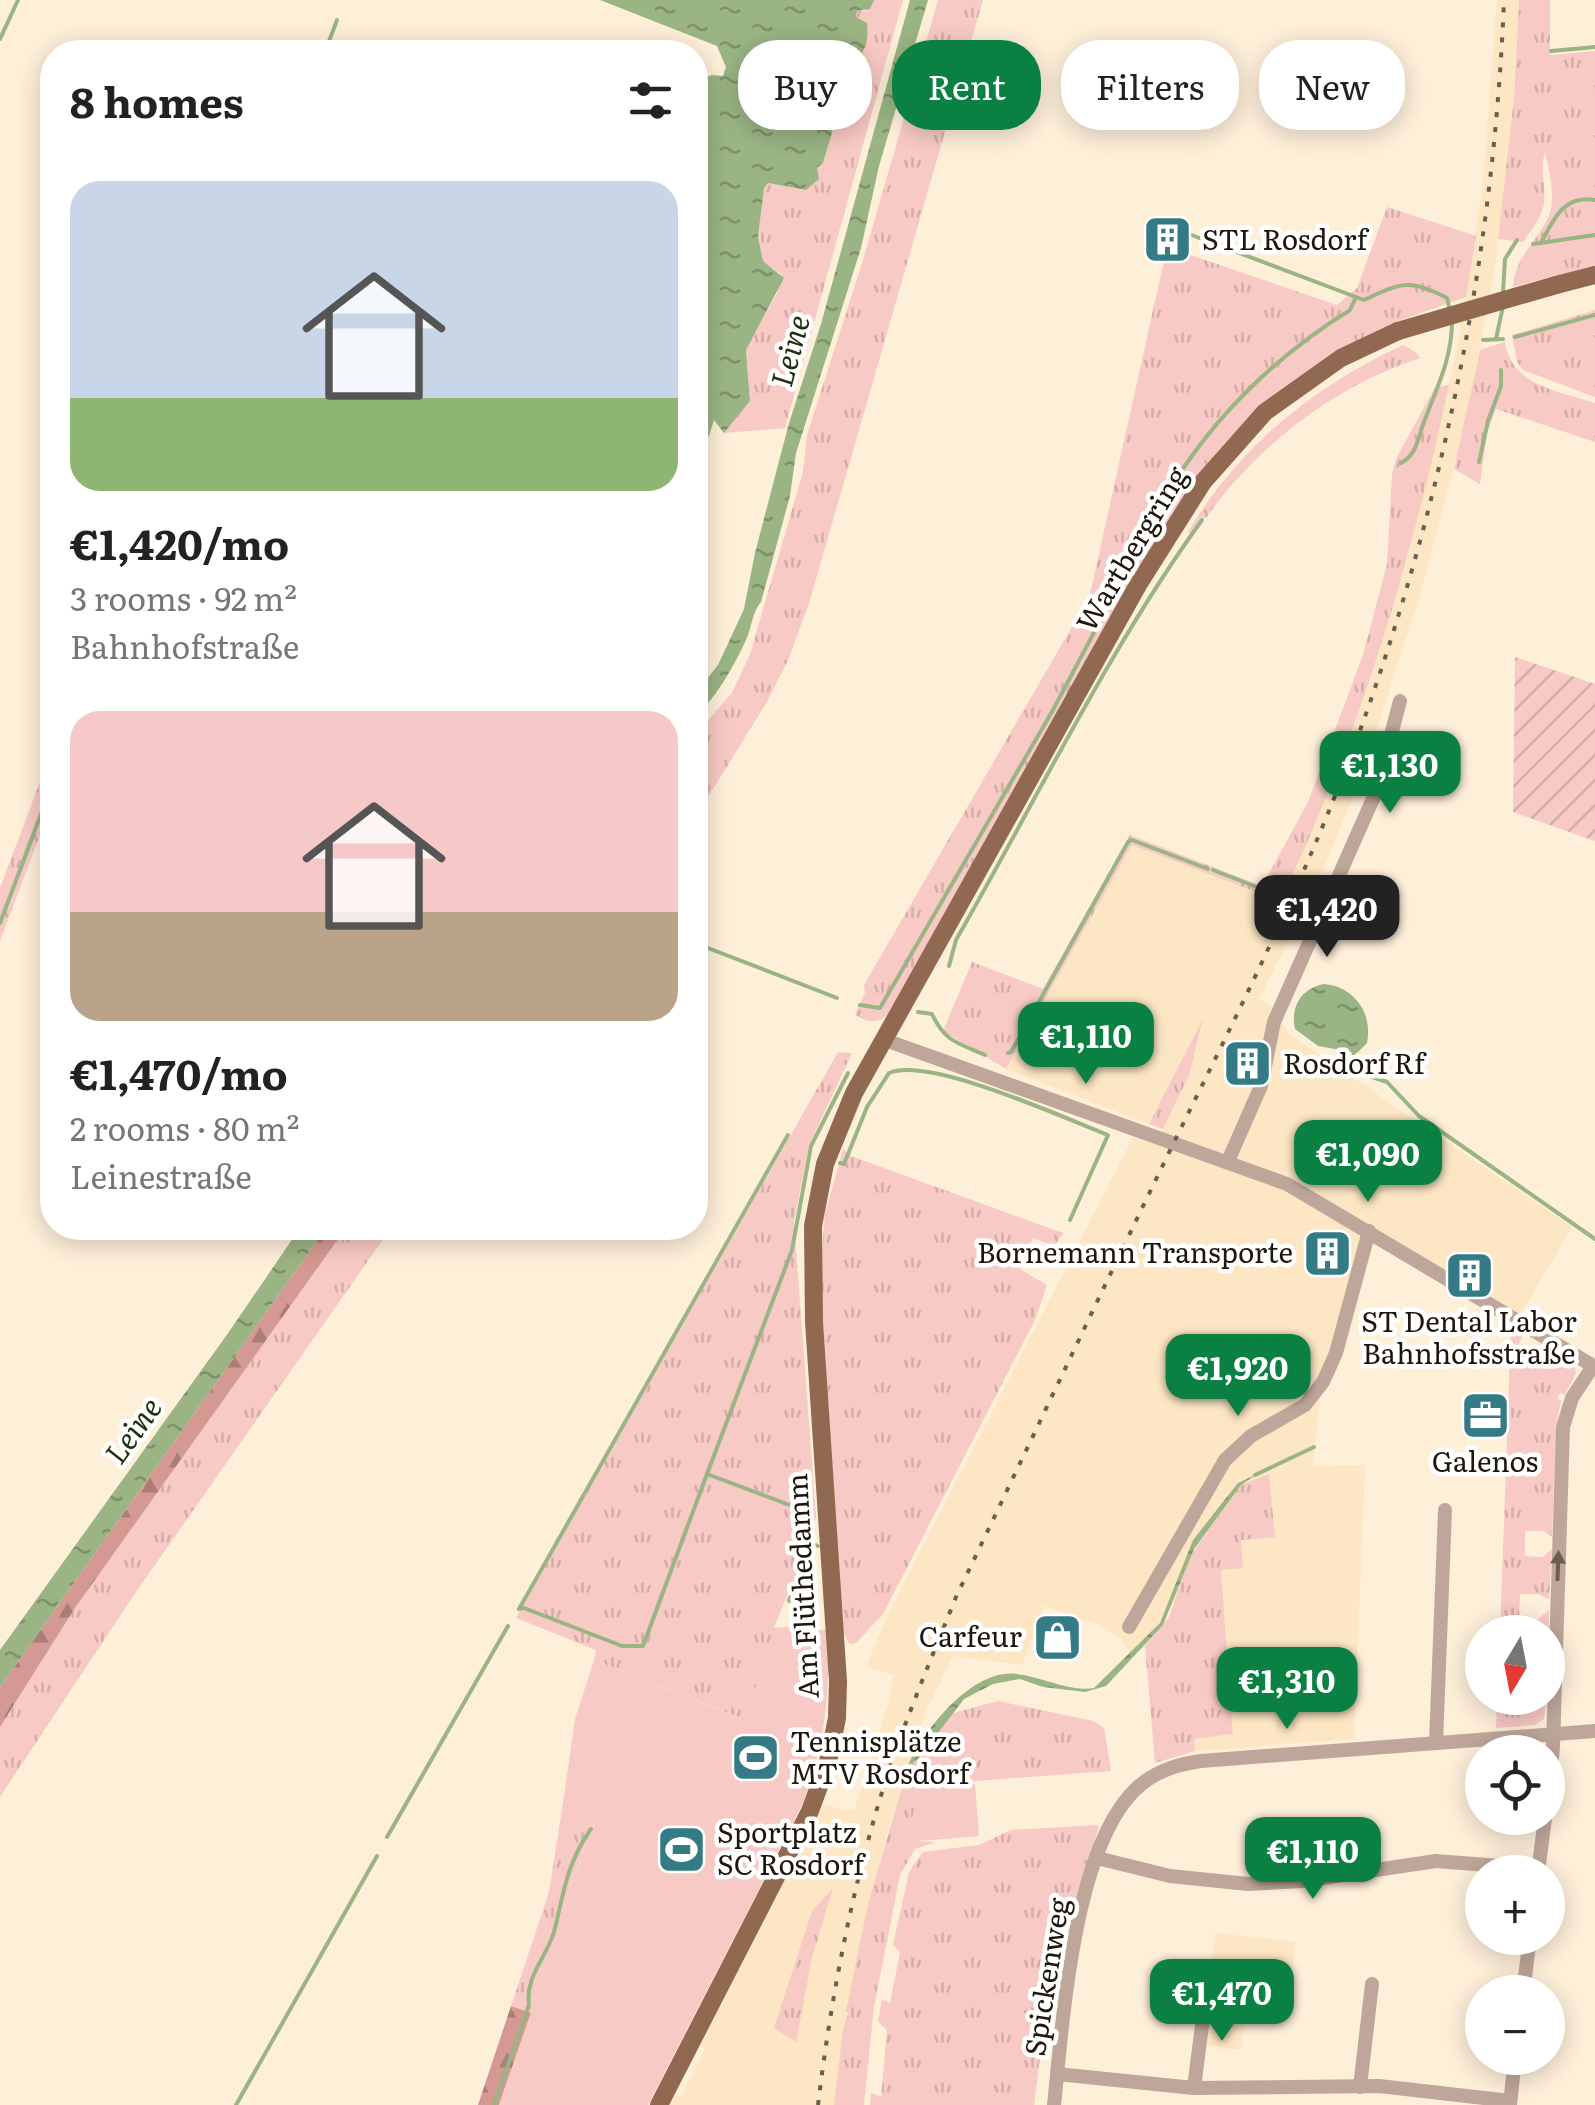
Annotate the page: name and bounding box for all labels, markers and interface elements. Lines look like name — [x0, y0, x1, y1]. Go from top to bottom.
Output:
chip: Buy — [738, 40, 872, 130]
chip: Rent — [892, 40, 1041, 130]
chip: Filters — [1061, 40, 1239, 130]
chip: New — [1259, 40, 1405, 130]
text: 8 homes — [70, 69, 244, 131]
icon: filters — [623, 73, 678, 128]
building icon: STL Rosdorf — [1141, 214, 1193, 266]
place label: STL Rosdorf — [1202, 217, 1370, 259]
icon: home — [284, 246, 464, 426]
water label: Leine — [757, 309, 819, 391]
street label: Wartbergring — [1064, 457, 1196, 639]
text: €1,420/mo — [70, 511, 289, 573]
text: 3 rooms · 92 m² — [70, 573, 297, 621]
text: Bahnhofstraße — [70, 621, 299, 669]
pin: €1,130 — [1309, 731, 1471, 816]
text: €1,130 — [1342, 739, 1438, 787]
icon: home — [284, 776, 464, 956]
pin: €1,420 — [1246, 875, 1408, 960]
text: €1,420 — [1276, 883, 1378, 931]
pin: €1,110 — [1005, 1002, 1167, 1087]
text: €1,110 — [1040, 1010, 1132, 1058]
building icon: Rosdorf Rf — [1222, 1038, 1274, 1090]
text: €1,470/mo — [70, 1041, 288, 1103]
place label: Rosdorf Rf — [1283, 1041, 1427, 1083]
text: 2 rooms · 80 m² — [70, 1103, 300, 1151]
pin: €1,090 — [1287, 1120, 1449, 1205]
text: €1,090 — [1316, 1128, 1420, 1176]
text: Leinestraße — [70, 1151, 252, 1199]
building icon: Bornemann Transporte — [1302, 1227, 1354, 1279]
place label: Bornemann Transporte — [977, 1230, 1293, 1272]
building icon: ST Dental Labor Bahnhofsstraße — [1443, 1249, 1495, 1301]
place label: ST Dental Labor Bahnhofsstraße — [1361, 1299, 1577, 1373]
pin: €1,920 — [1157, 1334, 1319, 1419]
text: €1,920 — [1188, 1342, 1288, 1390]
water label: Leine — [92, 1387, 171, 1472]
office icon: Galenos — [1459, 1389, 1511, 1441]
place label: Galenos — [1432, 1439, 1538, 1481]
street label: Am Flüthedamm — [774, 1472, 828, 1700]
one-way arrow — [1551, 1550, 1567, 1582]
shop icon: Carfeur — [1031, 1611, 1083, 1663]
place label: Carfeur — [919, 1614, 1023, 1656]
north arrow — [1465, 1615, 1565, 1715]
map controls — [1465, 1615, 1565, 2075]
pin: €1,310 — [1206, 1647, 1368, 1732]
text: €1,310 — [1239, 1655, 1335, 1703]
place label: Tennisplätze MTV Rosdorf — [790, 1719, 972, 1793]
sports icon: Tennisplätze MTV Rosdorf — [729, 1732, 781, 1784]
button: locate — [1465, 1735, 1565, 1835]
place label: Sportplatz SC Rosdorf — [717, 1810, 866, 1884]
pin: €1,110 — [1232, 1817, 1394, 1902]
sports icon: Sportplatz SC Rosdorf — [656, 1823, 708, 1875]
text: €1,110 — [1267, 1825, 1359, 1873]
button: + — [1465, 1855, 1565, 1955]
street label: Spickenweg — [1012, 1894, 1078, 2059]
pin: €1,470 — [1141, 1959, 1303, 2044]
text: €1,470 — [1172, 1967, 1272, 2015]
button: − — [1465, 1975, 1565, 2075]

